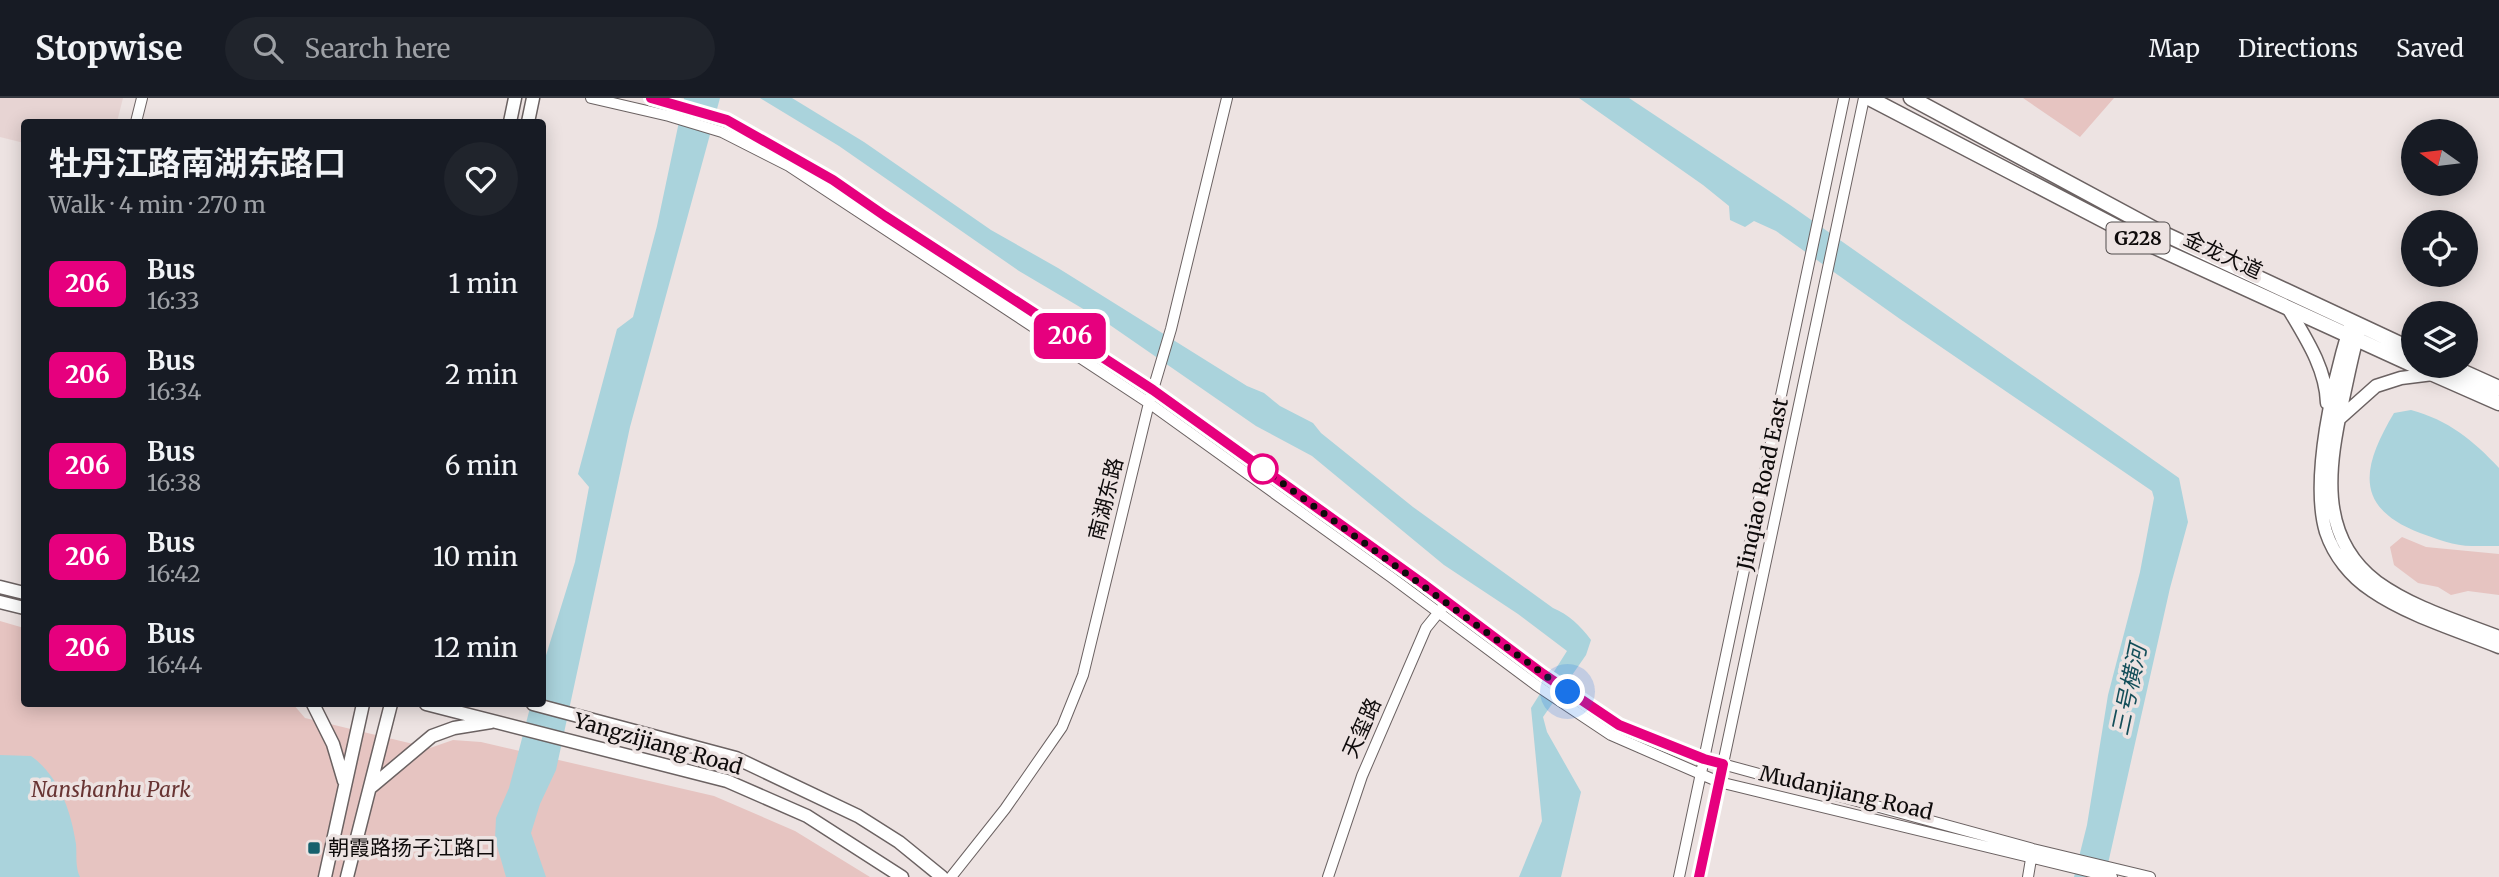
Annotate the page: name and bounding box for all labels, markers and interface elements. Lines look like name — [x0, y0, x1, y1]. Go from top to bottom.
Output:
search box — [225, 17, 715, 80]
text: Stopwise — [35, 28, 183, 69]
icon: search — [249, 29, 287, 67]
text: Search here — [305, 32, 450, 65]
text: Map — [2149, 33, 2200, 64]
text: Directions — [2238, 33, 2358, 64]
text: Saved — [2396, 33, 2464, 64]
north arrow — [2401, 119, 2478, 196]
map controls — [2401, 119, 2478, 378]
button: heart — [444, 142, 518, 216]
text: 牡丹江路南湖东路口 — [49, 143, 346, 184]
text: Walk · 4 min · 270 m — [49, 190, 266, 219]
button: locate — [2401, 210, 2478, 287]
road number: G228 — [2106, 222, 2170, 254]
street label: 金龙大道 — [2179, 225, 2267, 285]
text: Bus — [147, 253, 195, 286]
text: 1 min — [449, 267, 518, 300]
text: 206 — [65, 268, 110, 299]
text: 16:33 — [147, 286, 200, 315]
button: layers — [2401, 301, 2478, 378]
line badge: 206 — [1030, 313, 1110, 359]
text: 206 — [1048, 320, 1092, 351]
text: Bus — [147, 344, 195, 377]
text: 2 min — [445, 358, 518, 391]
text: 206 — [65, 359, 110, 390]
text: 16:34 — [147, 377, 202, 406]
street label: Jinqiao Road East — [1731, 395, 1794, 574]
text: Bus — [147, 435, 195, 468]
text: 6 min — [445, 449, 518, 482]
text: 206 — [65, 450, 110, 481]
unlabelled marker — [1248, 454, 1278, 484]
street label: 南湖东路 — [1082, 455, 1129, 543]
text: 16:38 — [147, 468, 201, 497]
text: Bus — [147, 526, 195, 559]
text: 10 min — [433, 540, 518, 573]
text: 206 — [65, 541, 110, 572]
text: 16:42 — [147, 559, 201, 588]
text: Bus — [147, 617, 195, 650]
text: 12 min — [434, 631, 518, 664]
text: 206 — [65, 632, 110, 663]
water label: 三号横河 — [2105, 638, 2153, 738]
text: 16:44 — [147, 650, 202, 679]
your location — [1550, 674, 1585, 709]
street label: 天玺路 — [1336, 694, 1387, 762]
street label: Yangzijiang Road — [570, 706, 746, 781]
street label: Mudanjiang Road — [1757, 759, 1936, 826]
park label: Nanshanhu Park — [31, 776, 191, 803]
place label: 朝霞路扬子江路口 — [328, 834, 496, 861]
marker: 朝霞路扬子江路口 — [306, 840, 322, 856]

